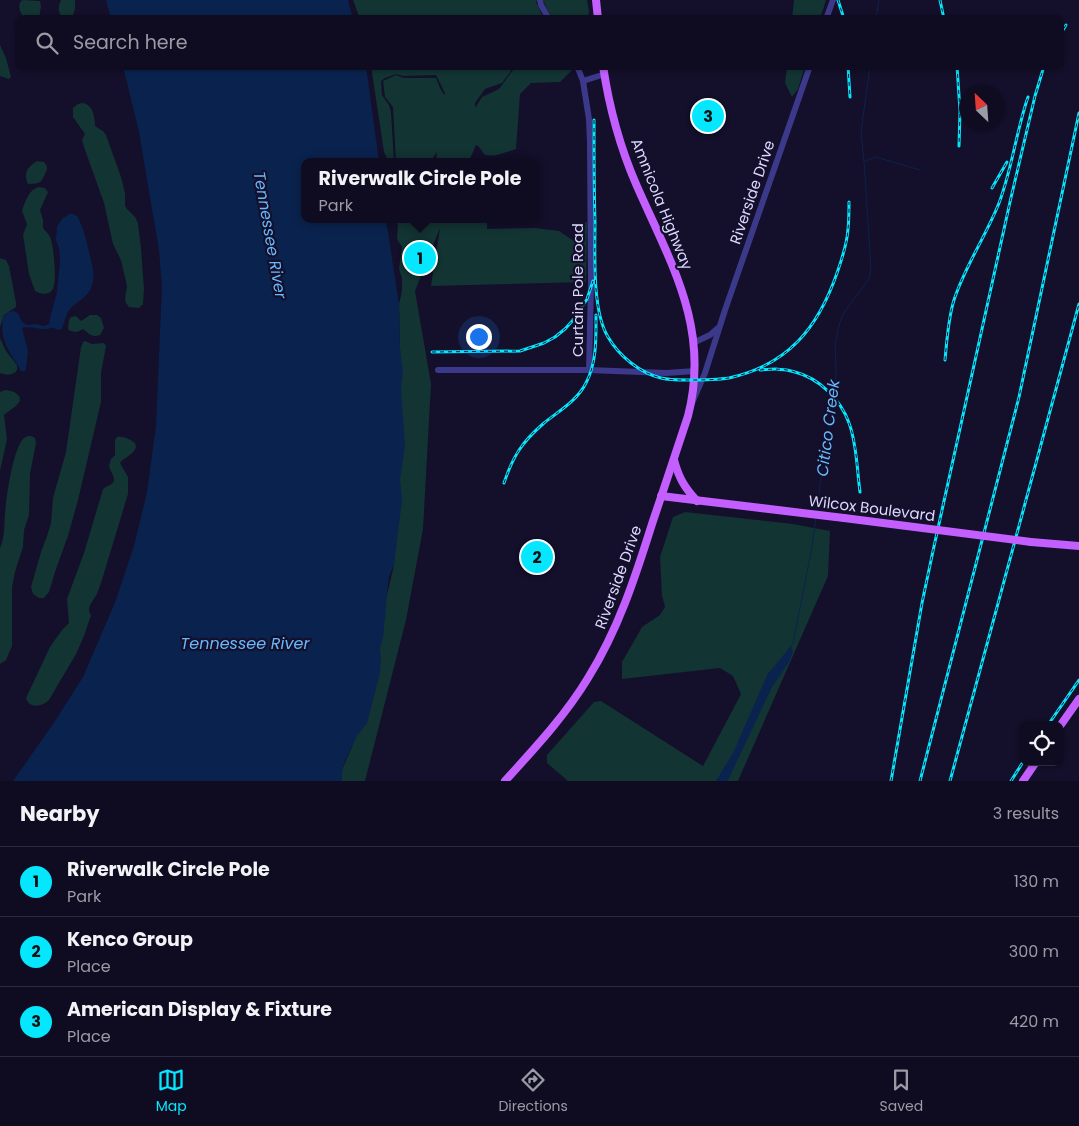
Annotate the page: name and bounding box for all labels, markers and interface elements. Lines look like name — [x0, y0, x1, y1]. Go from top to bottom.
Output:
search box — [15, 15, 1064, 70]
icon: search — [33, 29, 61, 57]
text: Search here — [73, 29, 187, 56]
north arrow — [959, 85, 1004, 130]
pin: 3 — [692, 97, 724, 135]
street label: Amnicola Highway — [626, 135, 698, 273]
street label: Riverside Drive — [724, 137, 780, 247]
popup — [301, 158, 539, 223]
text: Riverwalk Circle Pole — [319, 165, 521, 192]
water label: Tennessee River — [247, 170, 293, 301]
text: Park — [319, 194, 353, 217]
street label: Curtain Pole Road — [567, 223, 588, 357]
pin: 1 — [404, 239, 436, 277]
your location — [466, 324, 492, 350]
water label: Citico Creek — [811, 378, 845, 478]
street label: Wilcox Boulevard — [807, 490, 937, 526]
street label: Riverside Drive — [590, 522, 646, 632]
pin: 2 — [521, 538, 553, 576]
water label: Tennessee River — [181, 632, 310, 655]
map controls — [1019, 721, 1064, 766]
button: locate — [1019, 721, 1064, 766]
text: Nearby — [20, 799, 100, 828]
text: 3 results — [993, 802, 1059, 825]
text: Riverwalk Circle Pole — [67, 856, 270, 883]
text: 1 — [33, 870, 39, 893]
text: 130 m — [1014, 870, 1059, 893]
text: Park — [67, 885, 101, 908]
text: Kenco Group — [67, 926, 193, 953]
text: 2 — [31, 940, 41, 963]
text: 300 m — [1009, 940, 1059, 963]
text: Place — [67, 955, 111, 978]
text: American Display & Fixture — [67, 996, 332, 1023]
text: 3 — [31, 1010, 41, 1033]
text: 420 m — [1009, 1010, 1059, 1033]
text: Place — [67, 1025, 111, 1048]
tab: Map — [156, 1066, 187, 1117]
tab: Directions — [498, 1066, 568, 1117]
tab: Saved — [879, 1066, 923, 1117]

